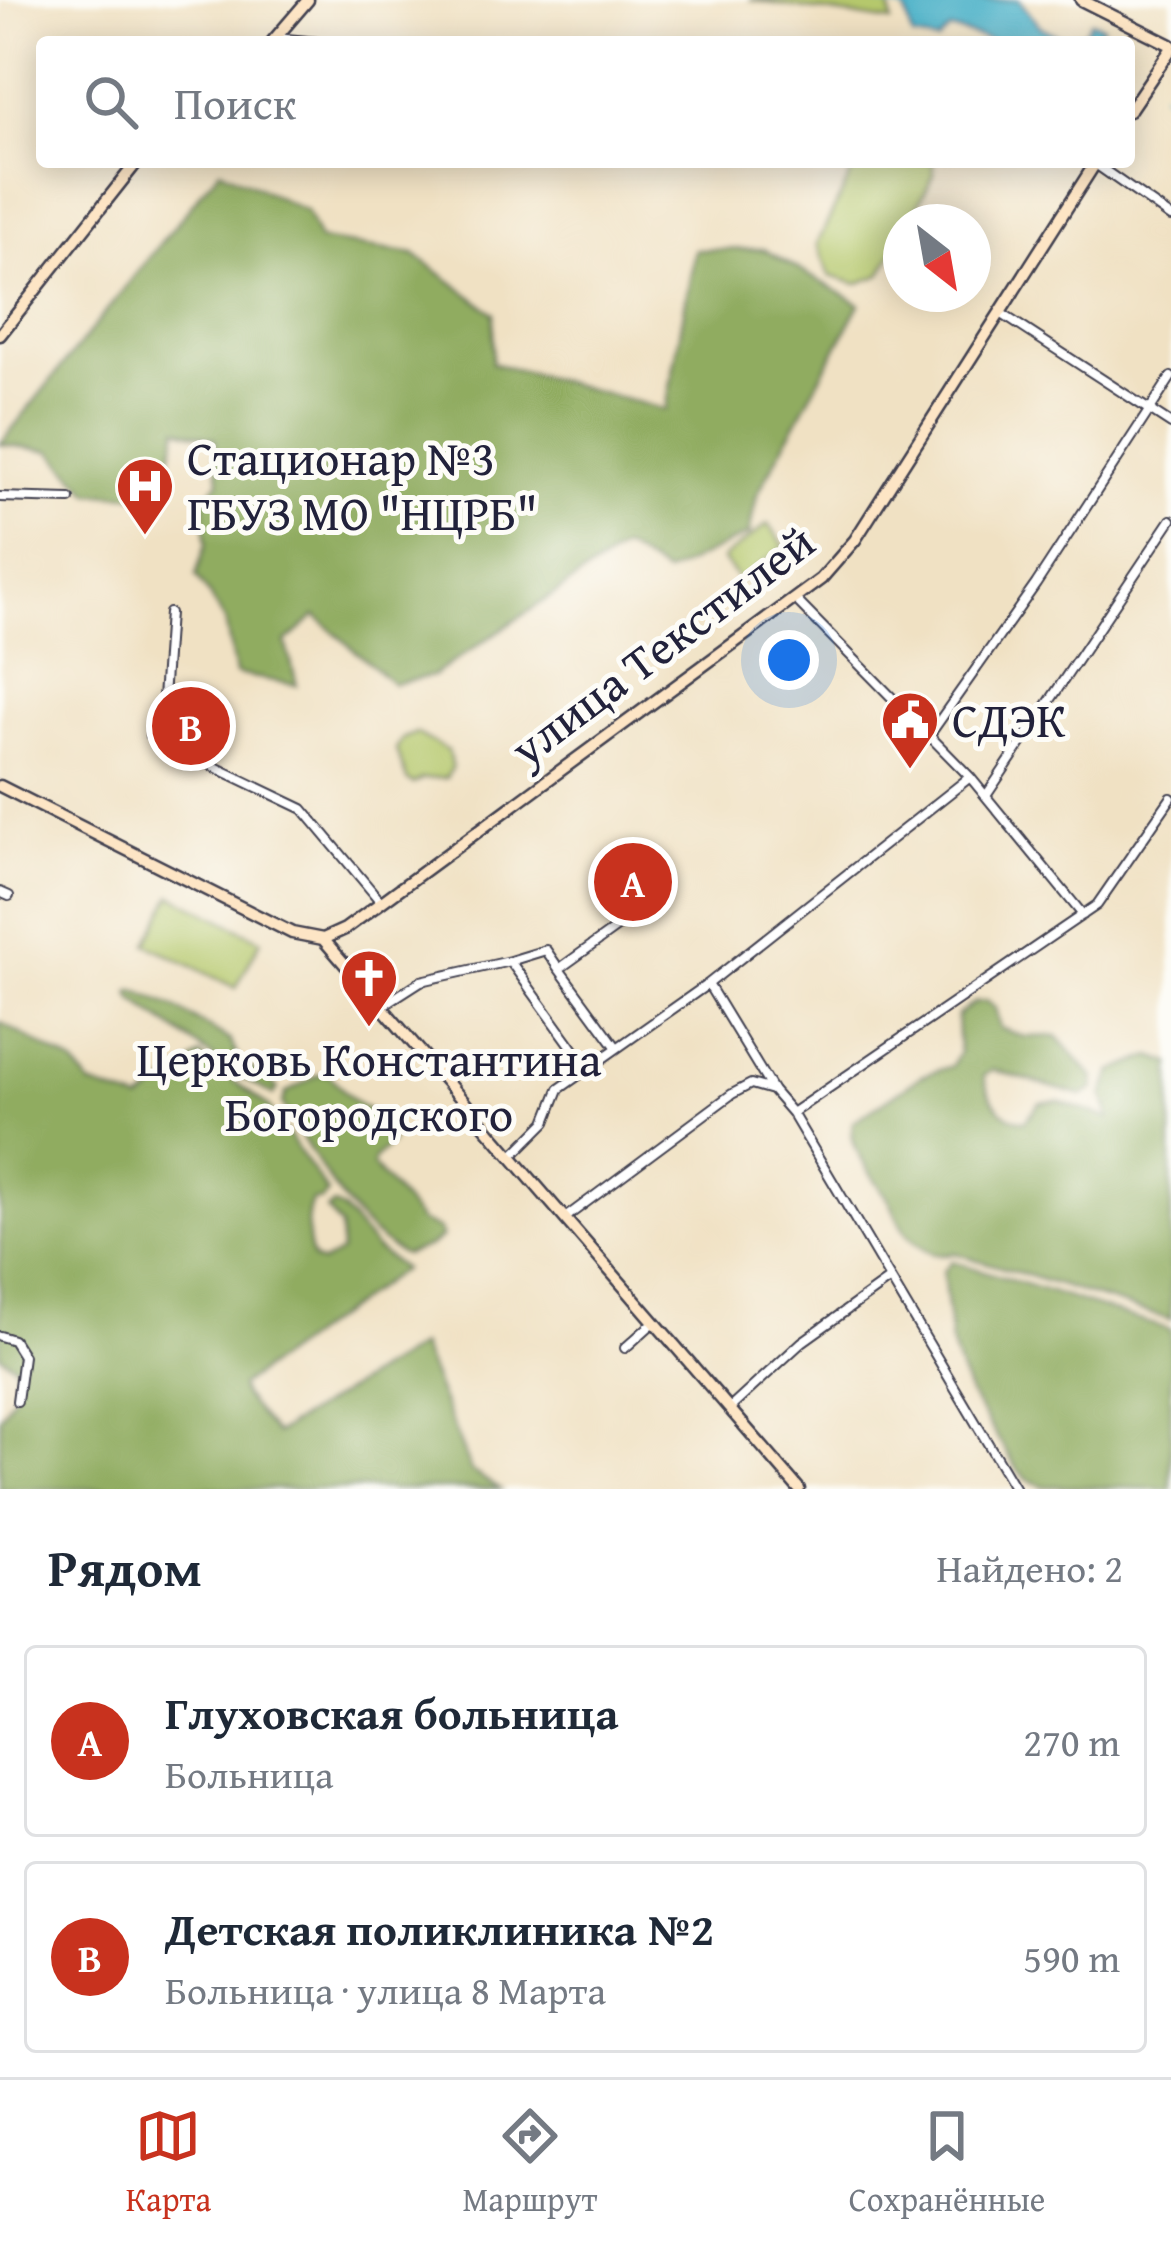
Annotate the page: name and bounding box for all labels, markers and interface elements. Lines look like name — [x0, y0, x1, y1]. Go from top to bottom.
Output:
search box — [36, 36, 1135, 168]
icon: search — [78, 69, 144, 135]
text: Поиск — [174, 70, 296, 135]
north arrow — [883, 204, 991, 312]
place label: Стационар №3 ГБУЗ МО "НЦРБ" — [187, 422, 538, 548]
hospital icon: Стационар №3 ГБУЗ МО "НЦРБ" — [114, 455, 176, 537]
street label: улица Текстилей — [494, 506, 829, 783]
your location — [759, 630, 819, 690]
pin: B — [152, 681, 230, 771]
place label: СДЭК — [952, 684, 1066, 755]
public building icon: СДЭК — [879, 689, 941, 771]
pin: A — [594, 837, 672, 927]
church icon: Церковь Константина Богородского — [338, 947, 400, 1029]
place label: Церковь Константина Богородского — [136, 1023, 602, 1149]
text: Рядом — [48, 1530, 202, 1605]
text: Найдено: 2 — [936, 1539, 1123, 1596]
text: Глуховская больница — [165, 1680, 619, 1745]
text: A — [78, 1713, 102, 1770]
text: 270 m — [1023, 1713, 1120, 1770]
text: Больница — [165, 1745, 333, 1802]
text: Детская поликлиника №2 — [165, 1896, 714, 1961]
text: B — [78, 1929, 102, 1986]
text: 590 m — [1023, 1929, 1120, 1986]
text: Больница · улица 8 Марта — [165, 1961, 606, 2018]
tab: Карта — [126, 2103, 211, 2223]
tab: Маршрут — [462, 2103, 597, 2223]
tab: Сохранённые — [849, 2103, 1045, 2223]

